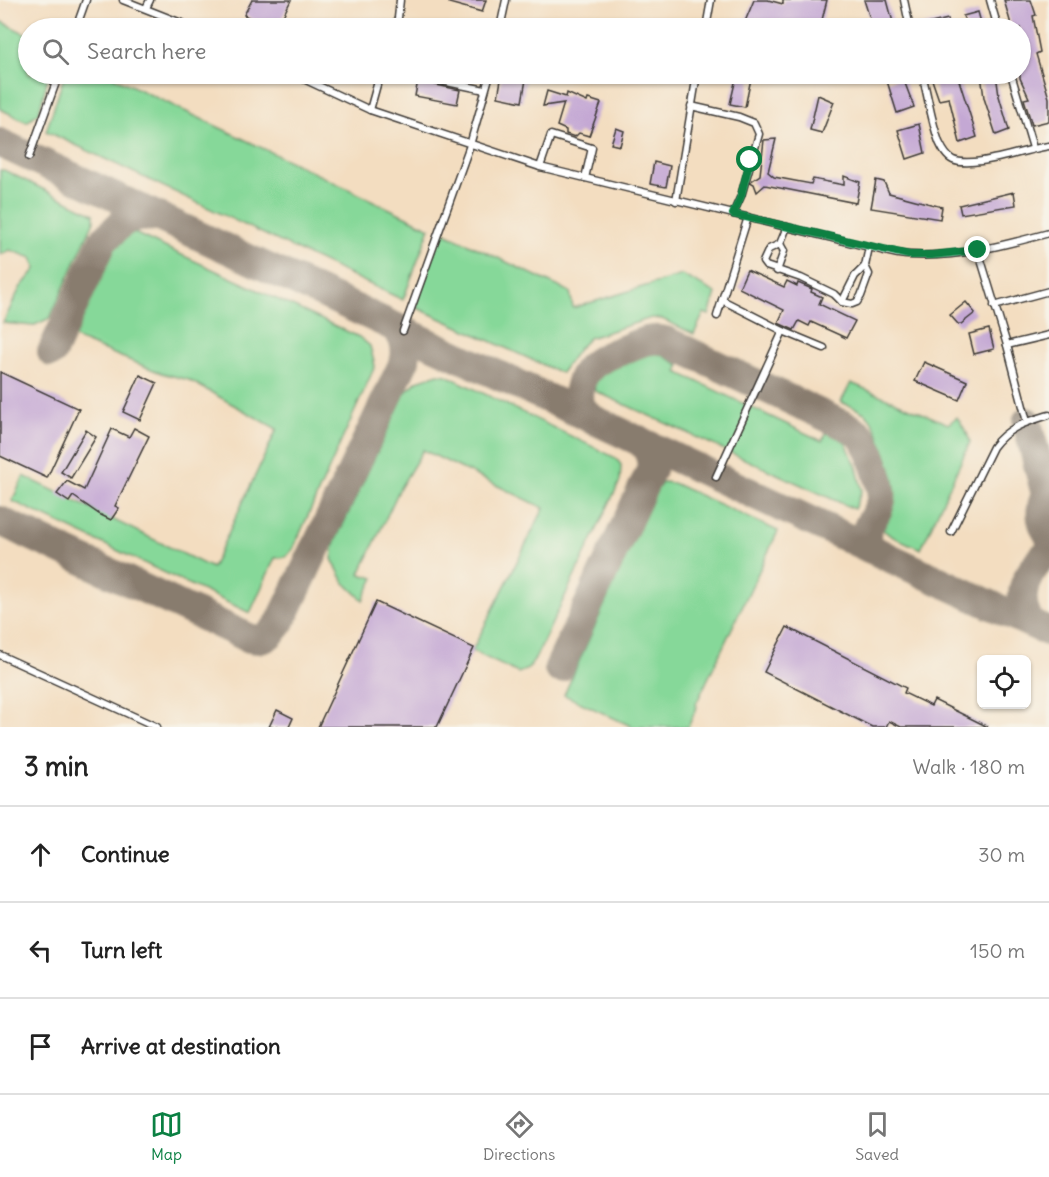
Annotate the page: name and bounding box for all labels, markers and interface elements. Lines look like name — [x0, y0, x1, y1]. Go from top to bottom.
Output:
search box — [18, 18, 1031, 84]
icon: search — [39, 35, 72, 68]
text: Search here — [87, 37, 206, 65]
route start — [736, 146, 762, 172]
route end — [964, 236, 990, 262]
map controls — [977, 655, 1031, 709]
button: locate — [977, 655, 1031, 709]
text: 3 min — [24, 750, 89, 783]
text: Walk · 180 m — [913, 754, 1025, 779]
icon: ahead — [24, 838, 57, 871]
text: Continue — [81, 840, 170, 868]
text: 30 m — [978, 842, 1025, 867]
icon: left — [24, 934, 57, 967]
text: Turn left — [81, 936, 162, 964]
text: 150 m — [970, 938, 1025, 963]
icon: arrive — [24, 1030, 57, 1063]
text: Arrive at destination — [81, 1032, 281, 1060]
tab: Map — [150, 1108, 183, 1164]
tab: Directions — [483, 1108, 555, 1164]
tab: Saved — [855, 1108, 899, 1164]

